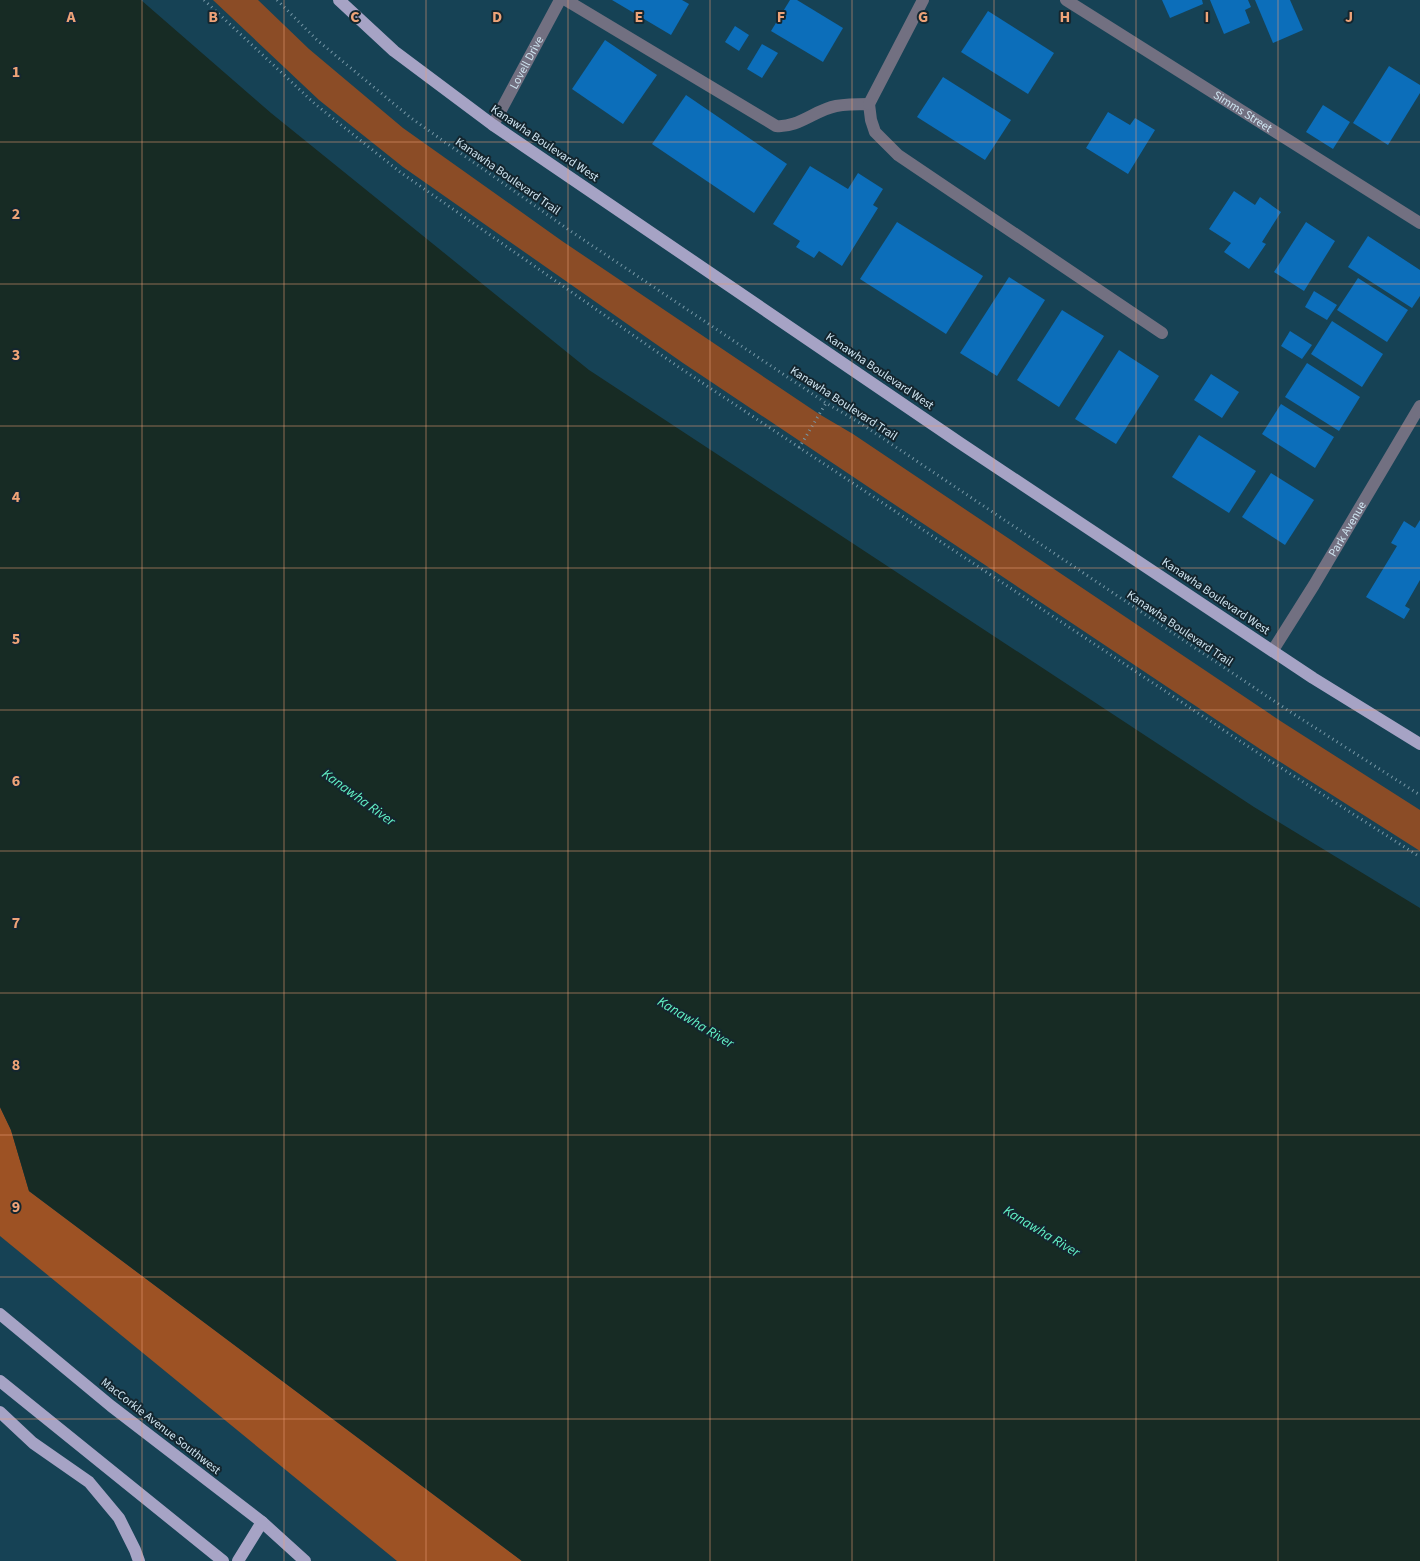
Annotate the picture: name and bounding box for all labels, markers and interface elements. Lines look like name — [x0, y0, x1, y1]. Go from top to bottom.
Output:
text: A — [65, 6, 76, 28]
text: B — [208, 6, 218, 28]
text: C — [350, 6, 360, 28]
text: D — [492, 6, 502, 28]
text: E — [635, 6, 643, 28]
text: F — [777, 6, 785, 28]
text: G — [918, 6, 928, 28]
text: H — [1060, 6, 1070, 28]
text: I — [1205, 6, 1209, 28]
text: J — [1345, 6, 1353, 28]
street label: Lovell Drive — [506, 33, 548, 92]
text: 1 — [12, 61, 20, 83]
street label: Simms Street — [1210, 87, 1275, 137]
street label: Kanawha Boulevard West — [487, 101, 602, 186]
street label: Kanawha Boulevard Trail — [452, 134, 564, 219]
text: 2 — [12, 203, 20, 225]
street label: Kanawha Boulevard West — [822, 329, 937, 414]
text: 3 — [12, 344, 20, 366]
street label: Kanawha Boulevard Trail — [787, 362, 901, 445]
text: 4 — [12, 486, 21, 508]
street label: Park Avenue — [1325, 498, 1371, 560]
street label: Kanawha Boulevard West — [1158, 554, 1273, 639]
street label: Kanawha Boulevard Trail — [1123, 586, 1236, 670]
text: 5 — [12, 628, 20, 650]
water label: Kanawha River — [318, 764, 400, 832]
text: 6 — [12, 770, 20, 792]
text: 7 — [12, 912, 20, 934]
water label: Kanawha River — [653, 992, 739, 1054]
text: 8 — [12, 1054, 20, 1076]
text: 9 — [12, 1196, 20, 1218]
water label: Kanawha River — [999, 1201, 1085, 1263]
street label: MacCorkle Avenue Southwest — [97, 1374, 224, 1479]

